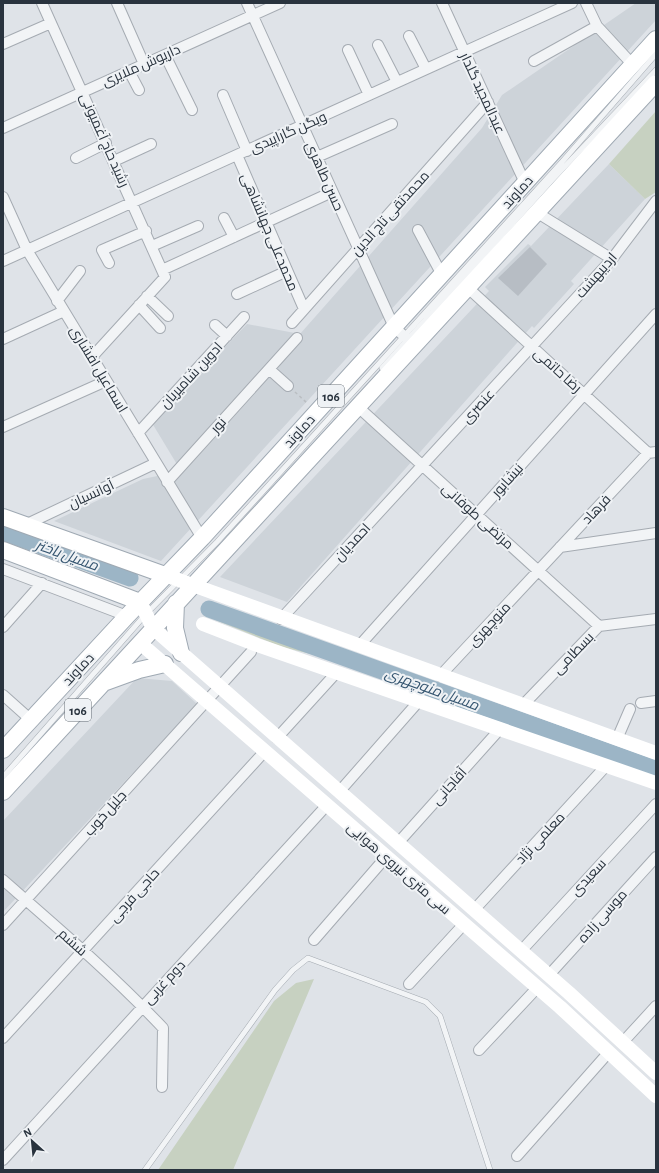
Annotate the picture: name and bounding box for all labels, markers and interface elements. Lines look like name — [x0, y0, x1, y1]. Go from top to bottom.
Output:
street label: داریوش ملایری — [100, 42, 183, 89]
street label: عبدالمجید گلدار — [457, 50, 507, 136]
street label: رشید حاج آغمیونی — [76, 91, 132, 190]
street label: ویگن گاراپیدی — [248, 110, 330, 158]
street label: حسن طاهری — [303, 140, 346, 213]
street label: محمدتقی تاج الدین — [349, 169, 433, 259]
street label: محمدعلی جهانشاهی — [238, 172, 300, 293]
street label: دماوند — [500, 174, 536, 212]
street label: اردیبهشت — [573, 250, 620, 301]
street label: اسماعیل افشاری — [67, 324, 129, 415]
street label: ادوین شامیریان — [158, 340, 226, 411]
street label: رضا حاتمی — [531, 346, 584, 396]
road number: 106 — [318, 385, 344, 407]
street label: عنصری — [460, 387, 498, 426]
street label: دماوند — [282, 413, 318, 451]
street label: نور — [208, 415, 229, 437]
street label: نیشابور — [489, 461, 526, 501]
street label: آوانسیان — [66, 477, 117, 512]
street label: مرتضی طوفانی — [439, 481, 516, 552]
street label: فرهاد — [580, 492, 614, 527]
street label: احمدیان — [332, 521, 373, 564]
water label: مسیل باختر — [31, 537, 100, 575]
street label: منوچهری — [466, 600, 515, 651]
street label: بسطامی — [551, 630, 597, 677]
street label: دماوند — [60, 651, 97, 689]
water label: مسیل منوچهری — [382, 666, 481, 715]
road number: 106 — [65, 699, 91, 721]
street label: آقاجانی — [429, 765, 470, 808]
street label: جلیل خوب — [82, 788, 129, 839]
street label: معلمی نژاد — [514, 810, 568, 867]
street label: سی متری نیروی هوایی — [344, 820, 453, 917]
street label: سعیدی — [568, 857, 609, 899]
street label: حاجی فرجی — [107, 866, 162, 925]
street label: موسی زاده — [576, 888, 630, 946]
street label: ششم — [54, 927, 89, 960]
street label: دوم غربی — [141, 958, 190, 1009]
north arrow — [12, 1121, 52, 1161]
text: N — [22, 1126, 34, 1139]

